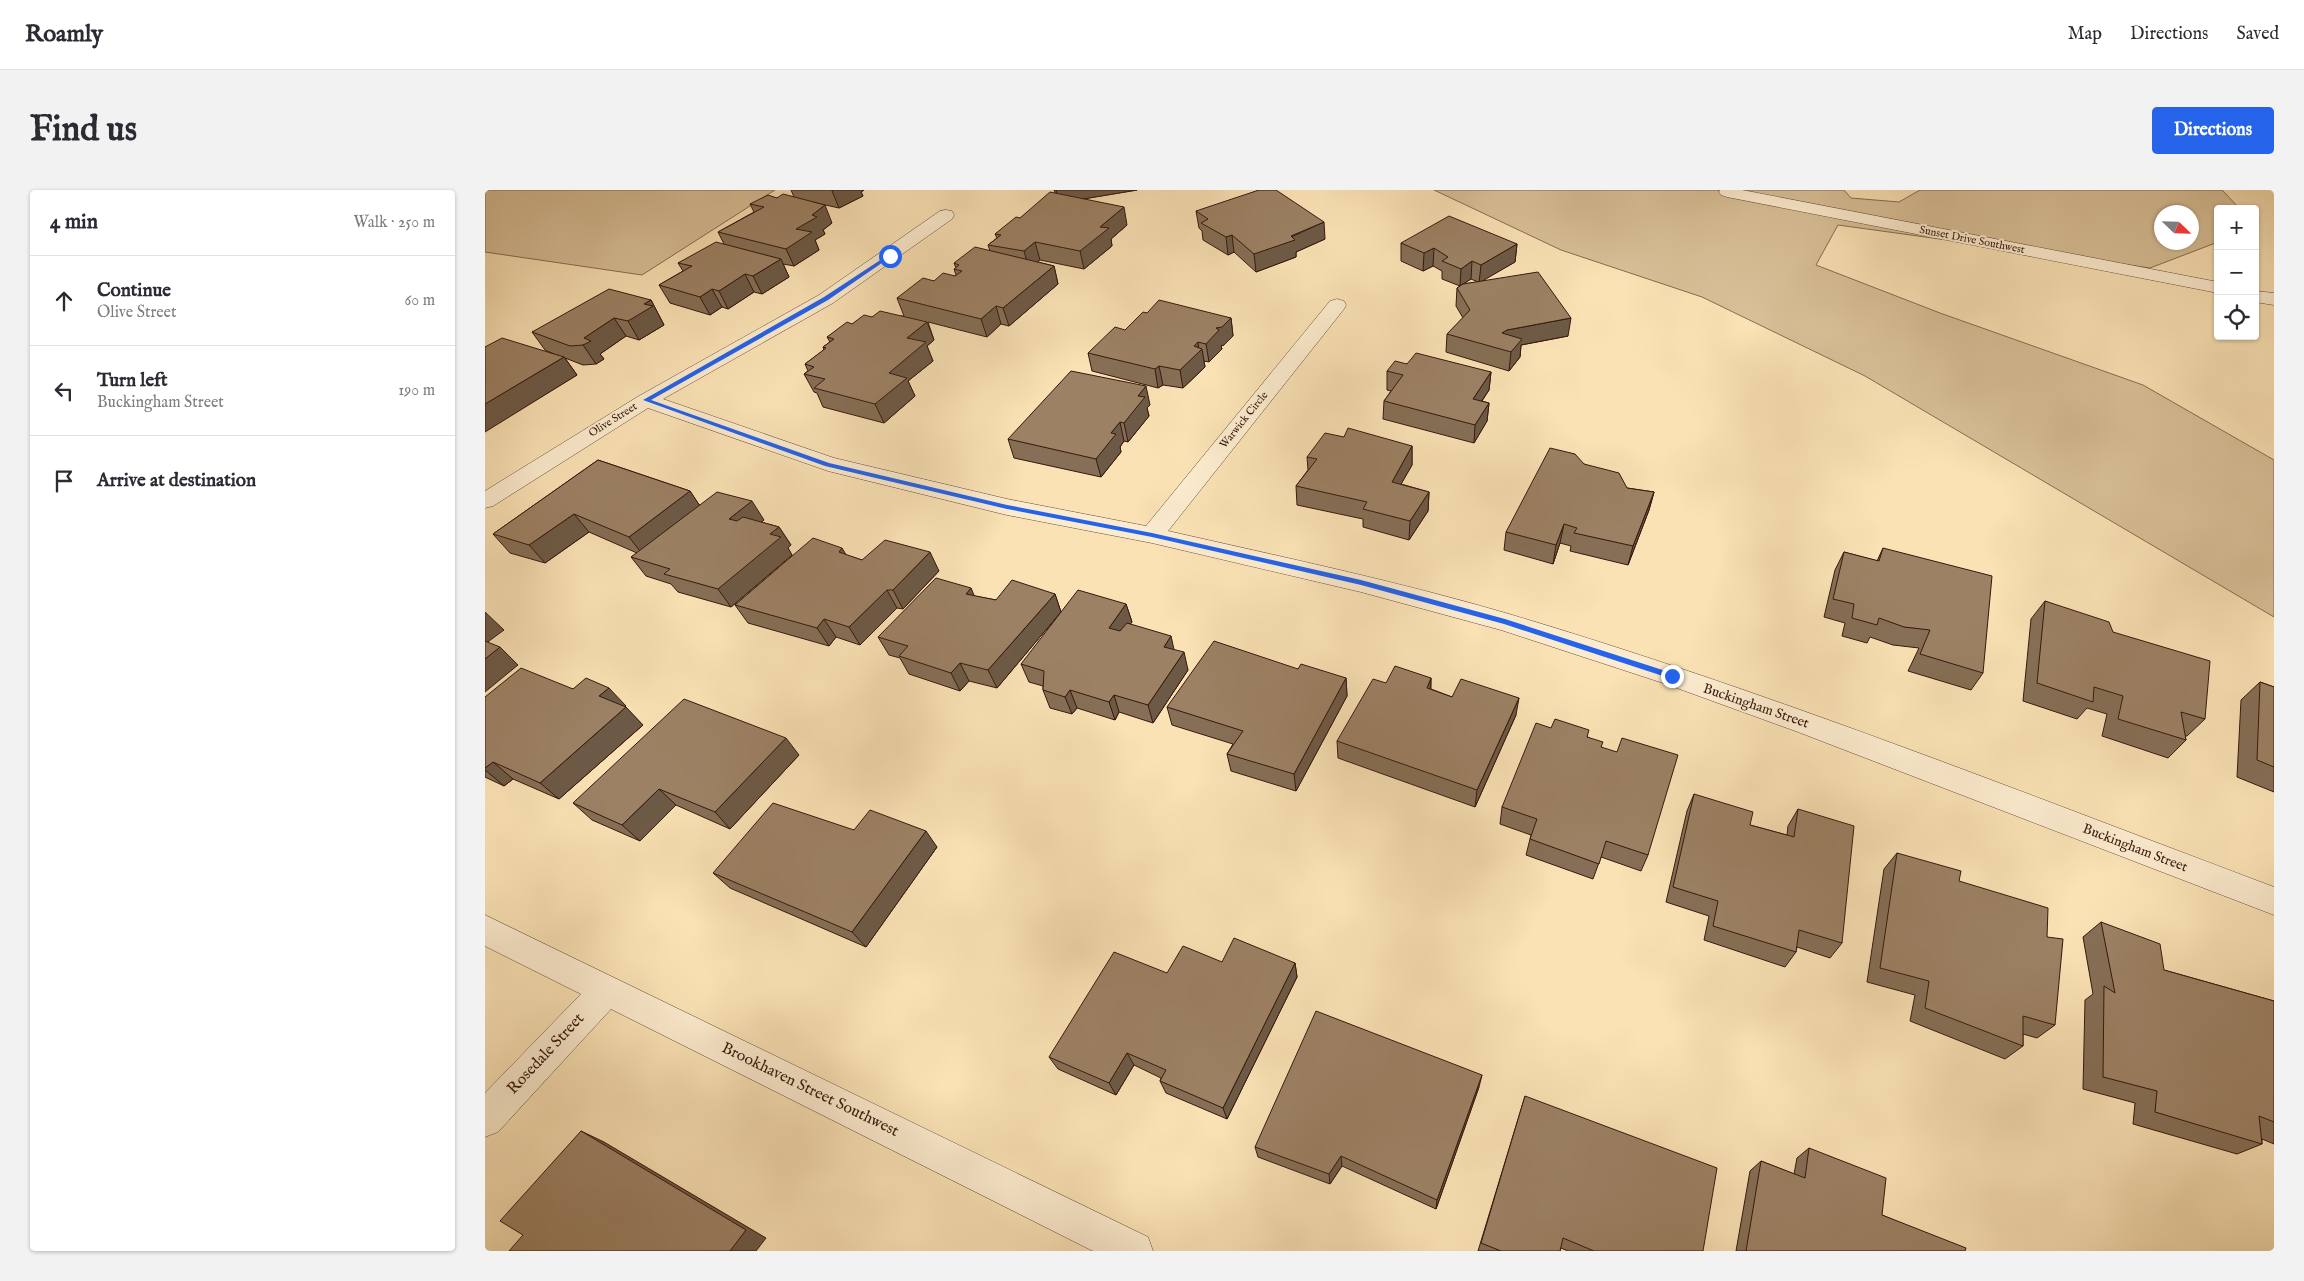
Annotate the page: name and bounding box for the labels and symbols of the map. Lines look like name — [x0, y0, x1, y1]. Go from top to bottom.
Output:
north arrow — [2154, 205, 2199, 250]
street label: Sunset Drive Southwest — [1918, 223, 2026, 257]
route start — [879, 245, 902, 268]
street label: Warwick Circle — [1217, 389, 1271, 451]
street label: Olive Street — [586, 399, 640, 440]
route end — [1661, 665, 1684, 688]
street label: Buckingham Street — [1701, 679, 1812, 733]
street label: Buckingham Street — [2080, 820, 2190, 876]
street label: Rosedale Street — [503, 1009, 589, 1099]
street label: Brookhaven Street Southwest — [718, 1038, 902, 1142]

